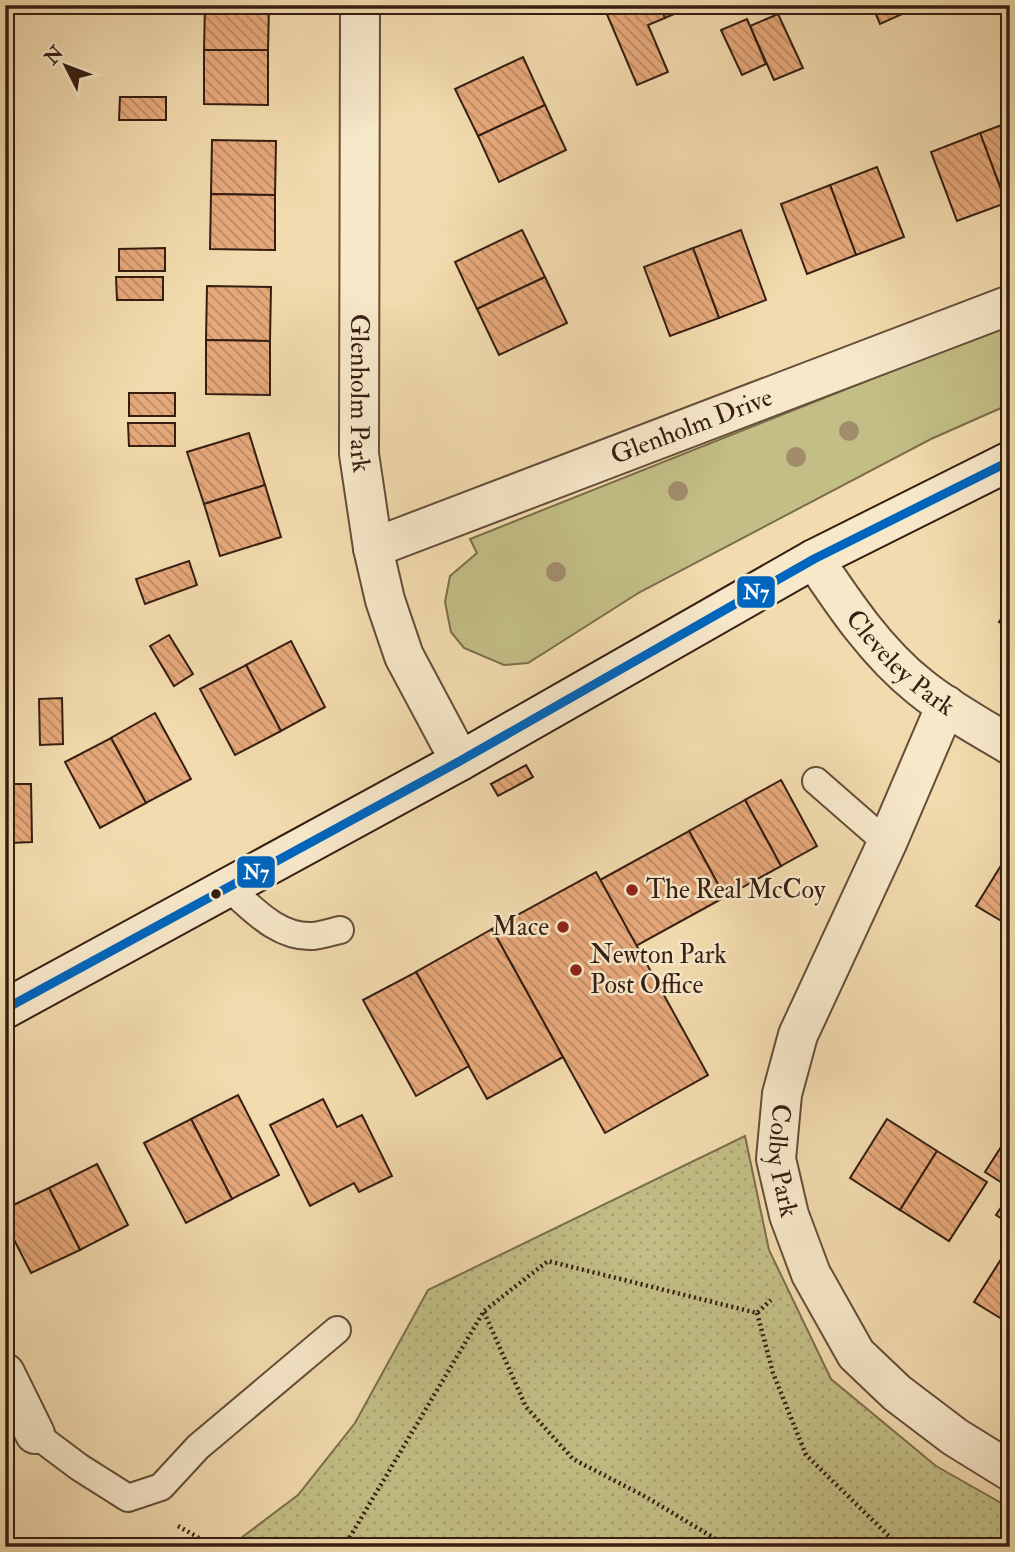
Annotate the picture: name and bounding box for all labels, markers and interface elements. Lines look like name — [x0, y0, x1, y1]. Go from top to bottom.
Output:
north arrow — [32, 32, 102, 102]
text: N — [39, 40, 69, 70]
street label: Glenholm Park — [343, 314, 378, 475]
street label: Glenholm Drive — [606, 381, 777, 472]
line badge: N7 — [736, 575, 776, 609]
text: N7 — [742, 581, 769, 605]
street label: Cleveley Park — [839, 604, 961, 723]
line badge: N7 — [236, 855, 276, 889]
text: N7 — [242, 861, 269, 885]
place label: The Real McCoy — [646, 874, 826, 906]
marker: The Real McCoy — [624, 882, 640, 898]
unlabelled marker — [209, 887, 223, 901]
place label: Mace — [492, 911, 549, 943]
marker: Mace — [555, 919, 571, 935]
place label: Newton Park Post Office — [590, 939, 727, 1001]
marker: Newton Park Post Office — [568, 962, 584, 978]
street label: Colby Park — [759, 1102, 805, 1221]

